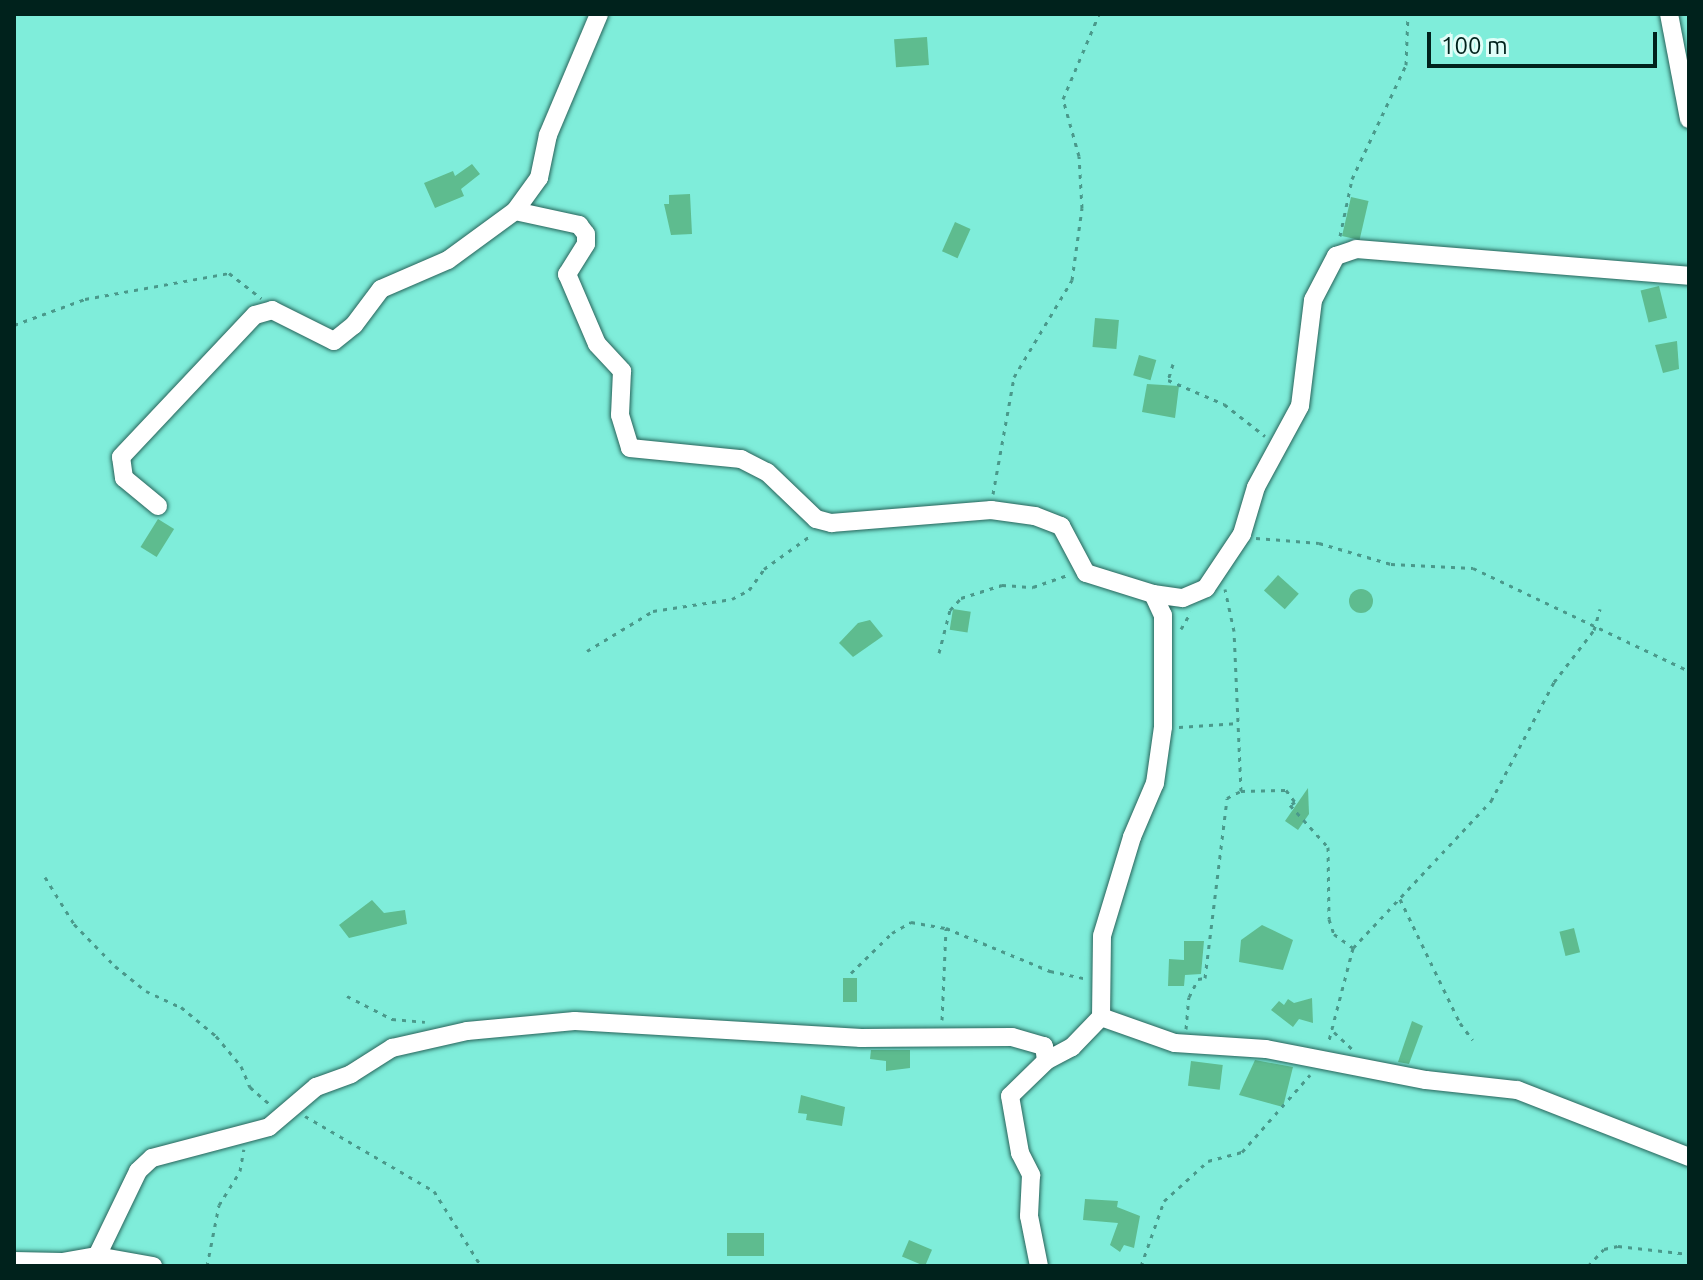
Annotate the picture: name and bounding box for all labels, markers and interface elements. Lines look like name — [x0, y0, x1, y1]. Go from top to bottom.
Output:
scale bar — [1431, 16, 1661, 66]
text: 100 m — [1441, 32, 1508, 59]

